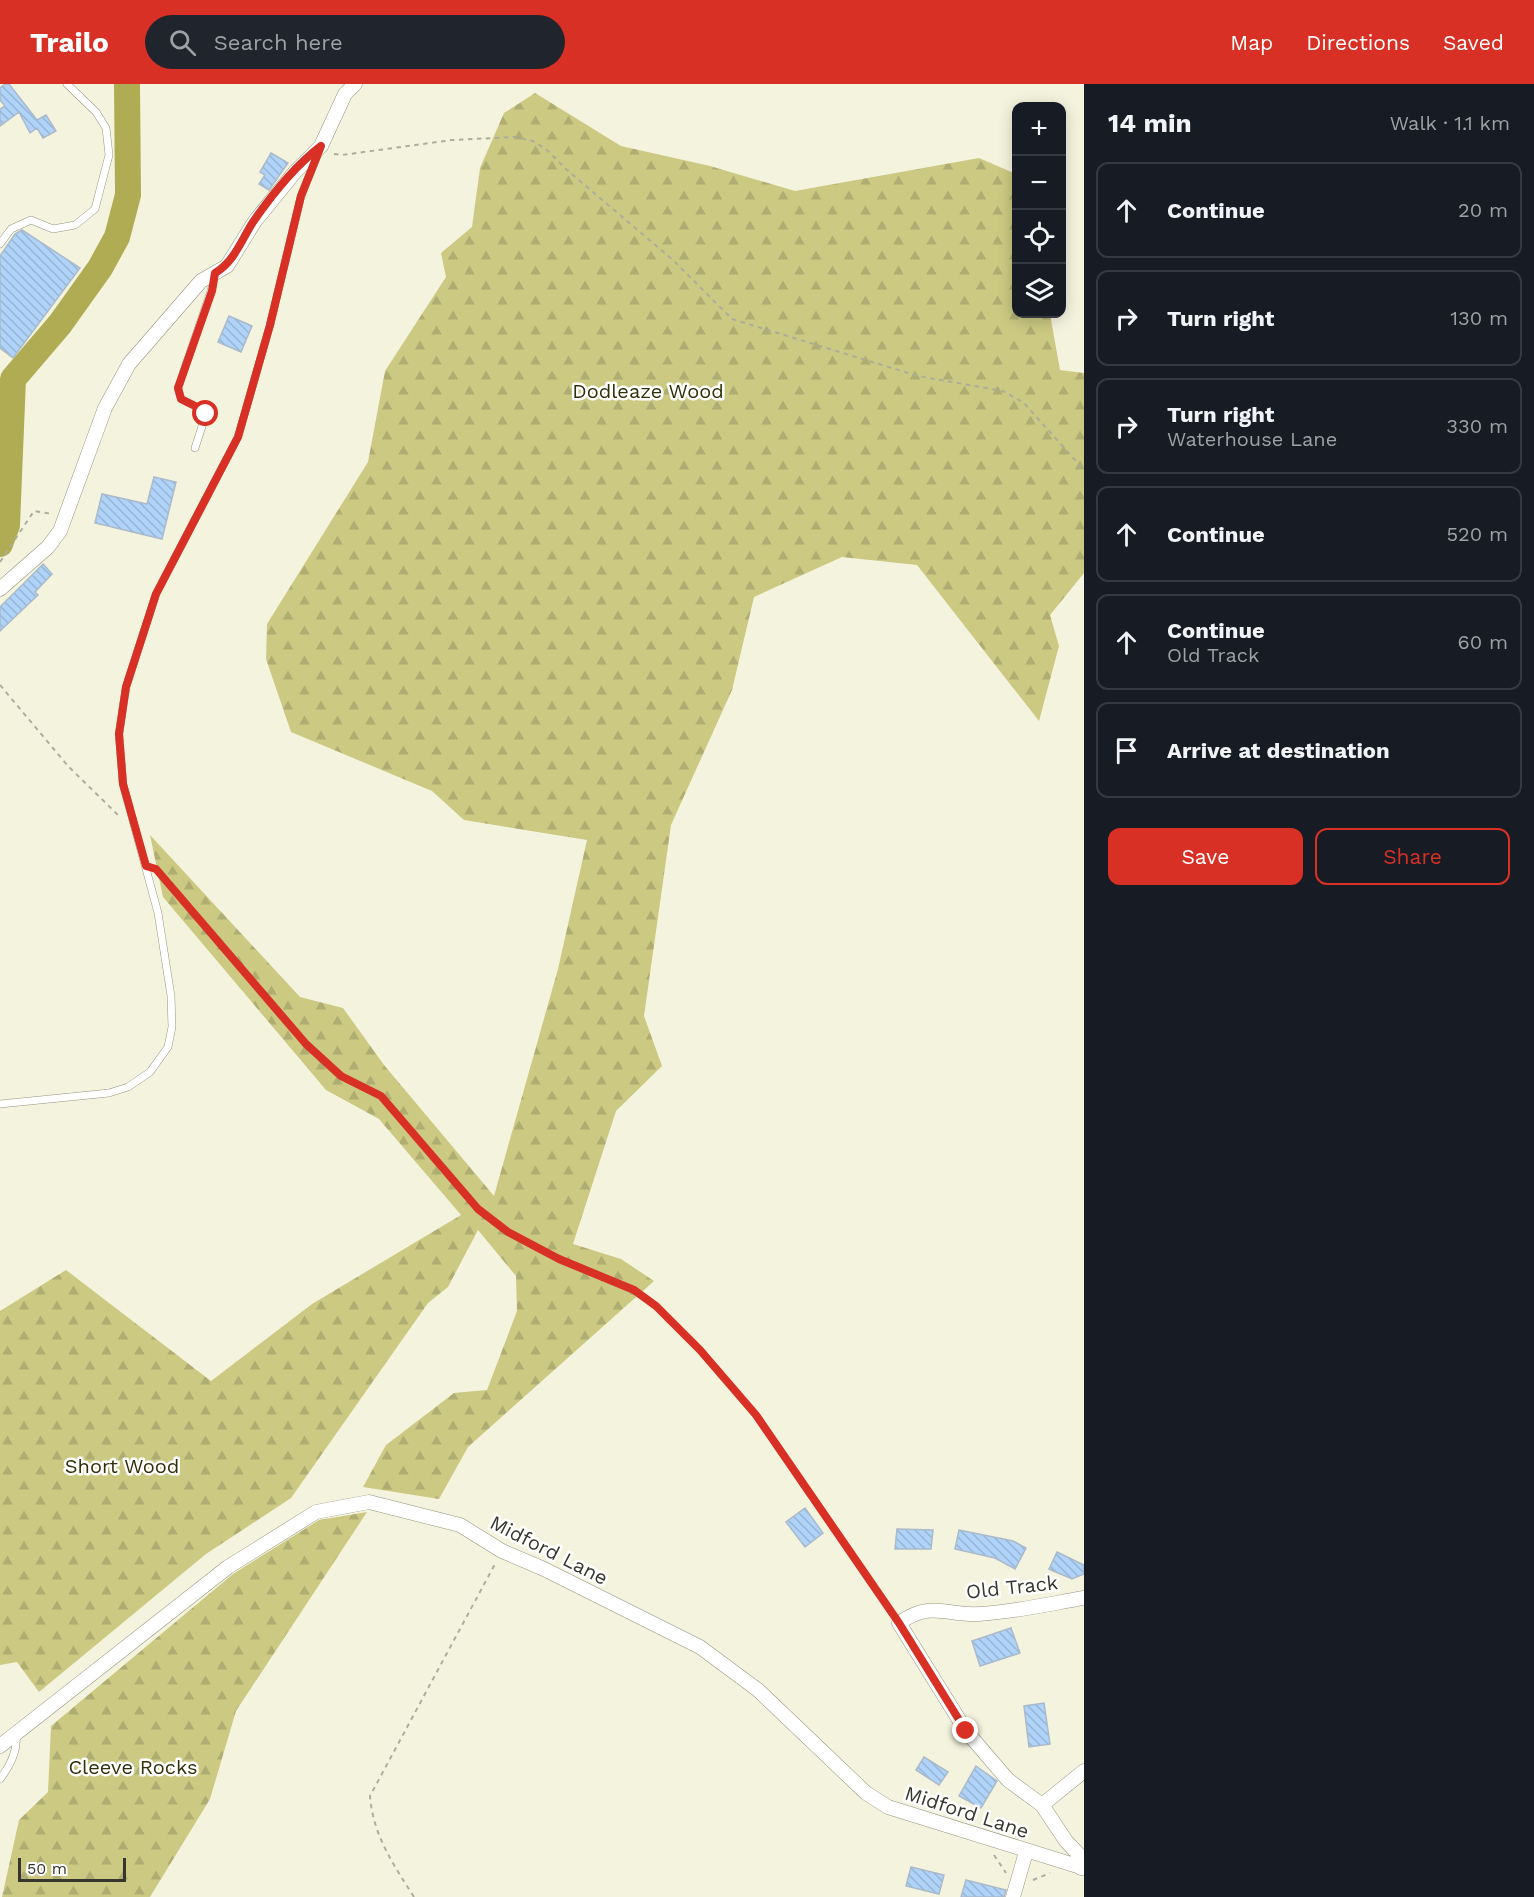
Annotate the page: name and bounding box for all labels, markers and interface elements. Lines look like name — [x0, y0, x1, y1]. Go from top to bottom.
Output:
search box — [145, 15, 565, 69]
text: Trailo — [30, 26, 109, 59]
icon: search — [166, 26, 199, 59]
text: Search here — [214, 30, 343, 55]
text: Map — [1230, 30, 1273, 55]
text: Directions — [1306, 30, 1410, 55]
text: Saved — [1443, 30, 1504, 55]
map controls — [1012, 102, 1066, 318]
button: + — [1012, 102, 1066, 156]
text: 14 min — [1108, 108, 1192, 138]
text: Walk · 1.1 km — [1390, 111, 1510, 135]
button: − — [1012, 156, 1066, 210]
icon: ahead — [1110, 194, 1143, 227]
text: Continue — [1167, 198, 1265, 223]
text: 20 m — [1458, 198, 1508, 222]
button: locate — [1012, 210, 1066, 264]
button: layers — [1012, 264, 1066, 318]
icon: right — [1110, 302, 1143, 335]
text: Turn right — [1167, 306, 1274, 331]
text: 130 m — [1450, 306, 1508, 330]
park label: Dodleaze Wood — [572, 379, 724, 403]
route start — [192, 400, 218, 426]
text: Turn right — [1167, 402, 1274, 427]
icon: right — [1110, 410, 1143, 443]
text: 330 m — [1446, 414, 1508, 438]
text: Waterhouse Lane — [1167, 427, 1337, 451]
icon: ahead — [1110, 518, 1143, 551]
text: Continue — [1167, 522, 1265, 547]
text: 520 m — [1446, 522, 1508, 546]
text: Continue — [1167, 618, 1265, 643]
icon: ahead — [1110, 626, 1143, 659]
text: 60 m — [1458, 630, 1508, 654]
text: Old Track — [1167, 643, 1259, 667]
icon: arrive — [1110, 734, 1143, 767]
text: Arrive at destination — [1167, 738, 1390, 763]
button: Save — [1108, 828, 1303, 885]
button: Share — [1315, 828, 1510, 885]
park label: Short Wood — [65, 1454, 179, 1478]
street label: Midford Lane — [486, 1510, 612, 1590]
street label: Old Track — [965, 1570, 1059, 1604]
route end — [952, 1717, 978, 1743]
park label: Cleeve Rocks — [68, 1755, 198, 1779]
street label: Midford Lane — [902, 1781, 1032, 1843]
scale bar — [18, 1855, 126, 1882]
text: 50 m — [27, 1859, 67, 1878]

